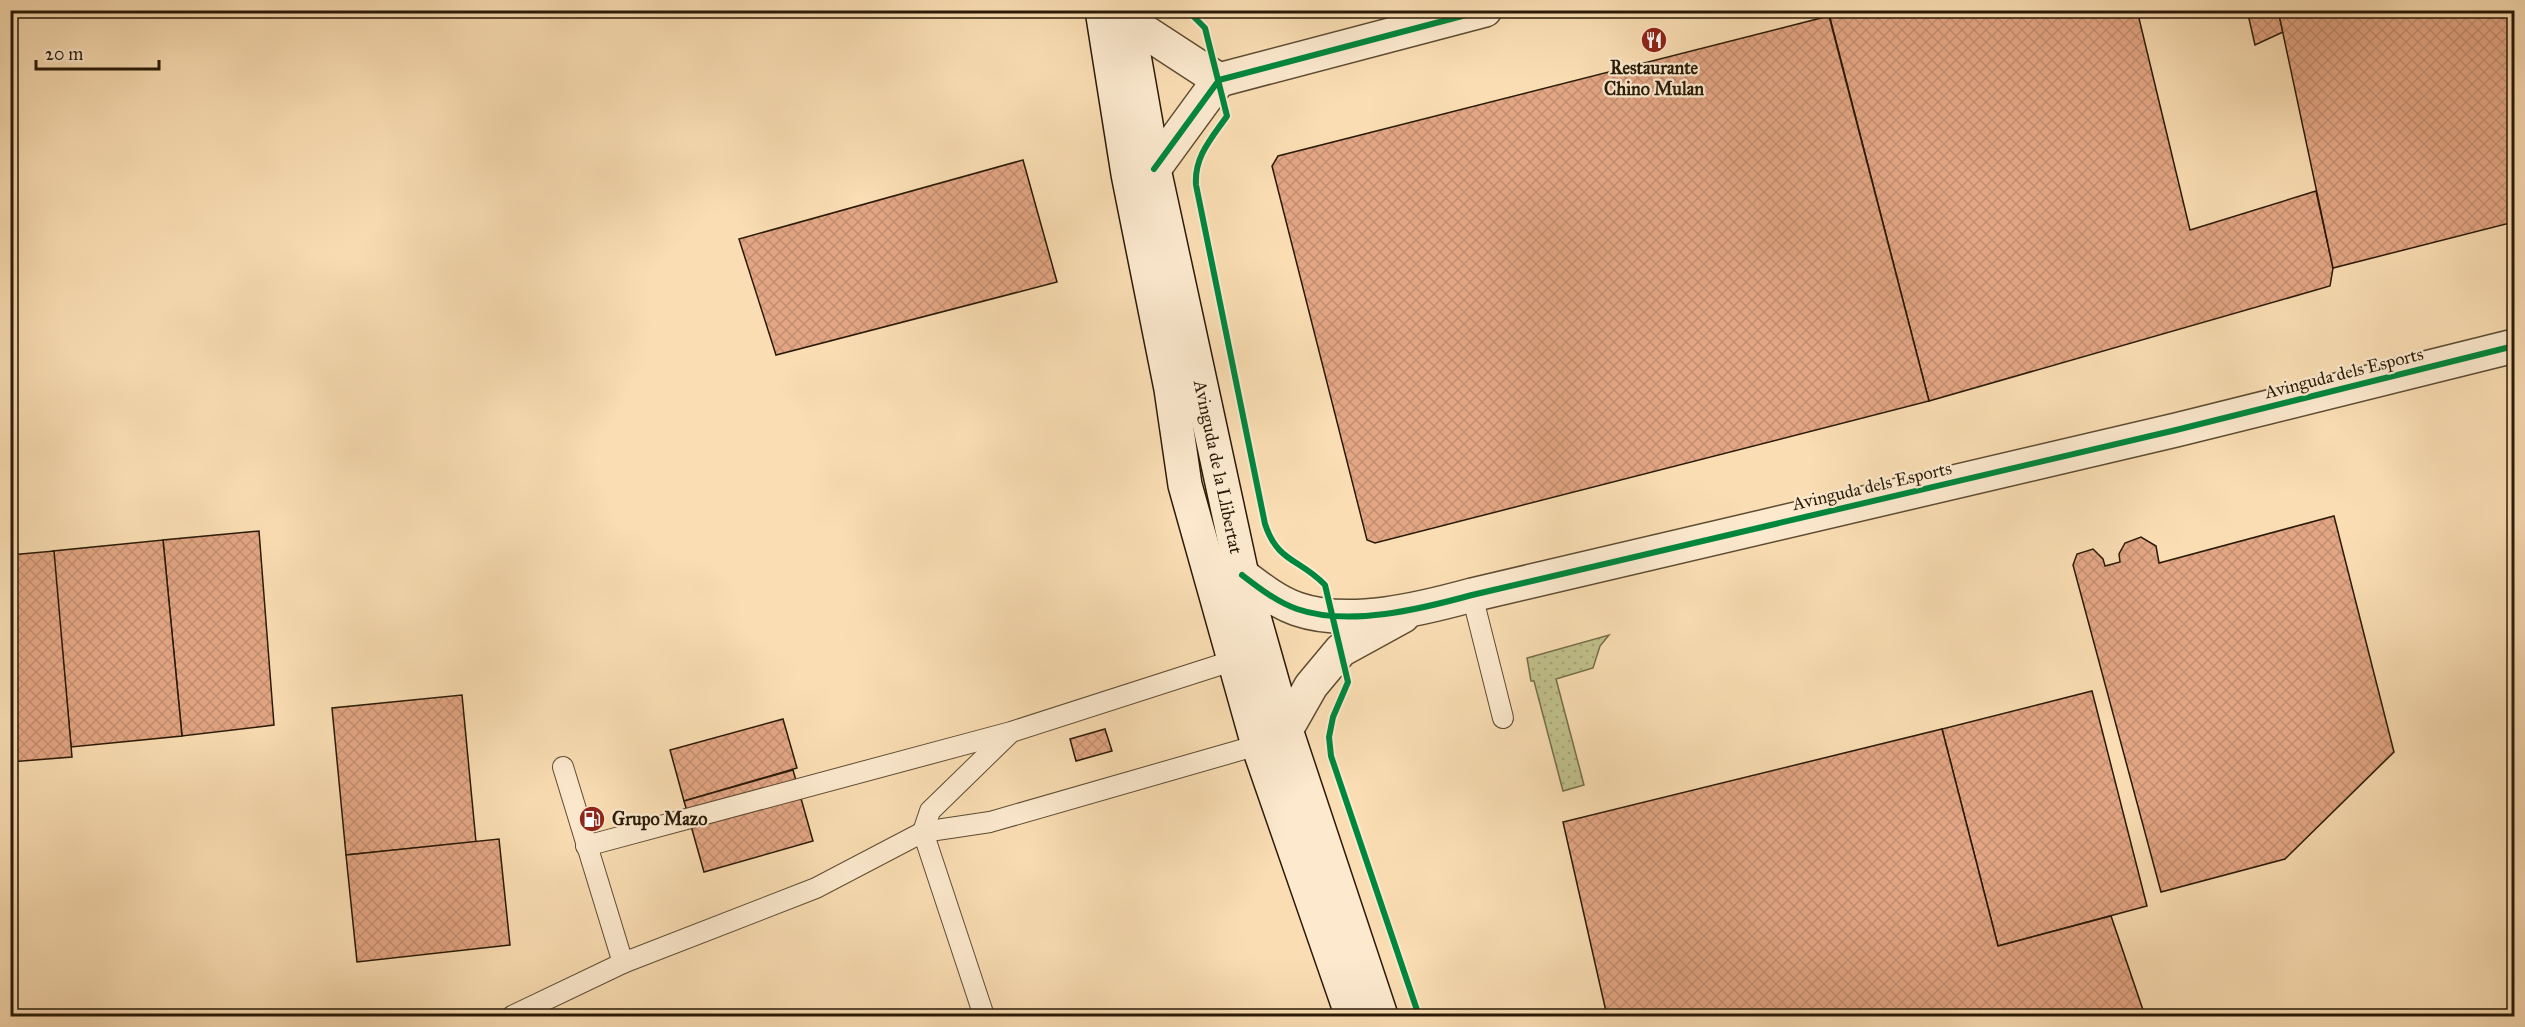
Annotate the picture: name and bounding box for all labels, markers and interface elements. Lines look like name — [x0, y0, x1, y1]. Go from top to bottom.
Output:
restaurant icon: Restaurante Chino Mulan — [1639, 25, 1669, 55]
scale bar — [36, 33, 159, 71]
text: 20 m — [45, 43, 83, 65]
place label: Restaurante Chino Mulan — [1604, 57, 1704, 100]
street label: Avinguda dels Esports — [2261, 343, 2426, 405]
street label: Avinguda de la Llibertat — [1188, 377, 1247, 557]
street label: Avinguda dels Esports — [1789, 457, 1954, 516]
fuel station icon: Grupo Mazo — [577, 804, 607, 834]
place label: Grupo Mazo — [612, 808, 707, 831]

